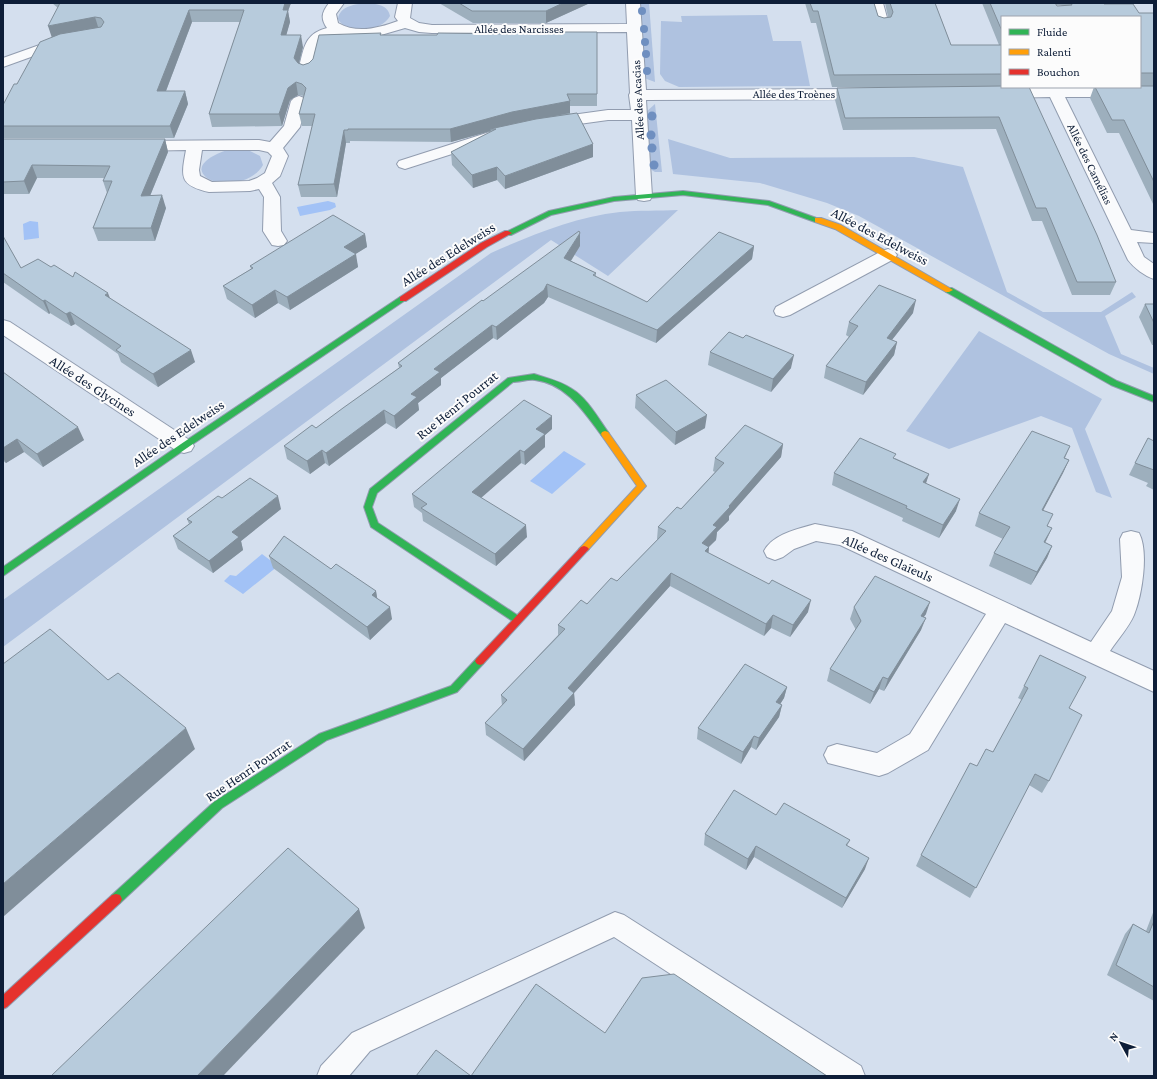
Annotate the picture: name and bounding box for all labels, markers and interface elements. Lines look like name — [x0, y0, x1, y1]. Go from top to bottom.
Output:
legend — [1001, 16, 1141, 88]
street label: Allée des Narcisses — [474, 22, 564, 36]
text: Fluide — [1037, 25, 1067, 39]
text: Ralenti — [1037, 45, 1071, 59]
street label: Allée des Acacias — [629, 59, 647, 140]
text: Bouchon — [1037, 65, 1080, 79]
street label: Allée des Troènes — [753, 87, 836, 101]
street label: Allée des Camélias — [1064, 121, 1116, 207]
street label: Allée des Edelweiss — [829, 204, 931, 268]
street label: Allée des Edelweiss — [398, 219, 498, 289]
street label: Allée des Glycines — [47, 352, 139, 420]
street label: Rue Henri Pourrat — [413, 367, 501, 443]
street label: Allée des Edelweiss — [129, 396, 227, 470]
street label: Allée des Glaïeuls — [840, 531, 936, 585]
street label: Rue Henri Pourrat — [202, 735, 294, 805]
north arrow — [1101, 1023, 1141, 1063]
text: N — [1106, 1029, 1121, 1043]

